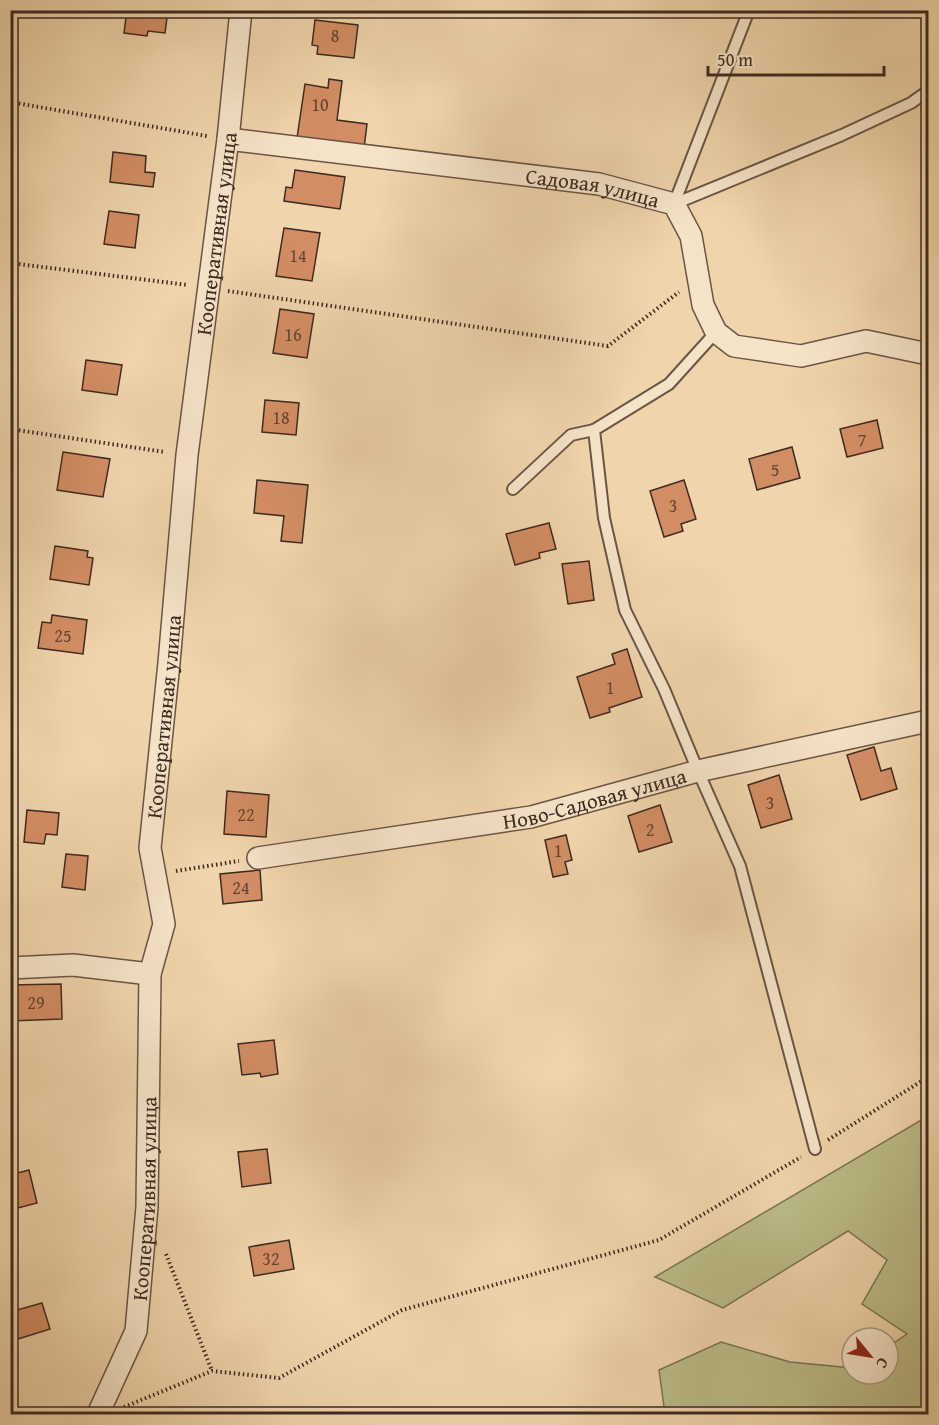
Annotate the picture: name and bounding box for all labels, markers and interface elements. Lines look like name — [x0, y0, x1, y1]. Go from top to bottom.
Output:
house number: 8 — [331, 22, 339, 49]
scale bar — [708, 39, 884, 77]
text: 50 m — [717, 46, 753, 73]
house number: 10 — [311, 91, 329, 118]
street label: Кооперативная улица — [187, 131, 244, 337]
street label: Садовая улица — [524, 160, 663, 215]
house number: 14 — [289, 242, 307, 269]
house number: 16 — [284, 321, 302, 348]
house number: 18 — [272, 404, 290, 431]
house number: 7 — [858, 426, 866, 453]
house number: 5 — [771, 456, 779, 483]
house number: 3 — [669, 492, 677, 519]
street label: Кооперативная улица — [138, 614, 189, 820]
house number: 25 — [54, 622, 72, 649]
house number: 1 — [606, 674, 614, 701]
street label: Ново-Садовая улица — [501, 759, 690, 837]
house number: 3 — [766, 789, 774, 816]
house number: 22 — [237, 801, 255, 828]
house number: 2 — [646, 816, 654, 843]
house number: 1 — [554, 837, 562, 864]
house number: 24 — [232, 874, 250, 901]
house number: 29 — [27, 989, 45, 1016]
street label: Кооперативная улица — [123, 1096, 164, 1302]
house number: 32 — [262, 1245, 280, 1272]
north arrow — [840, 1326, 900, 1386]
text: С — [870, 1354, 896, 1373]

